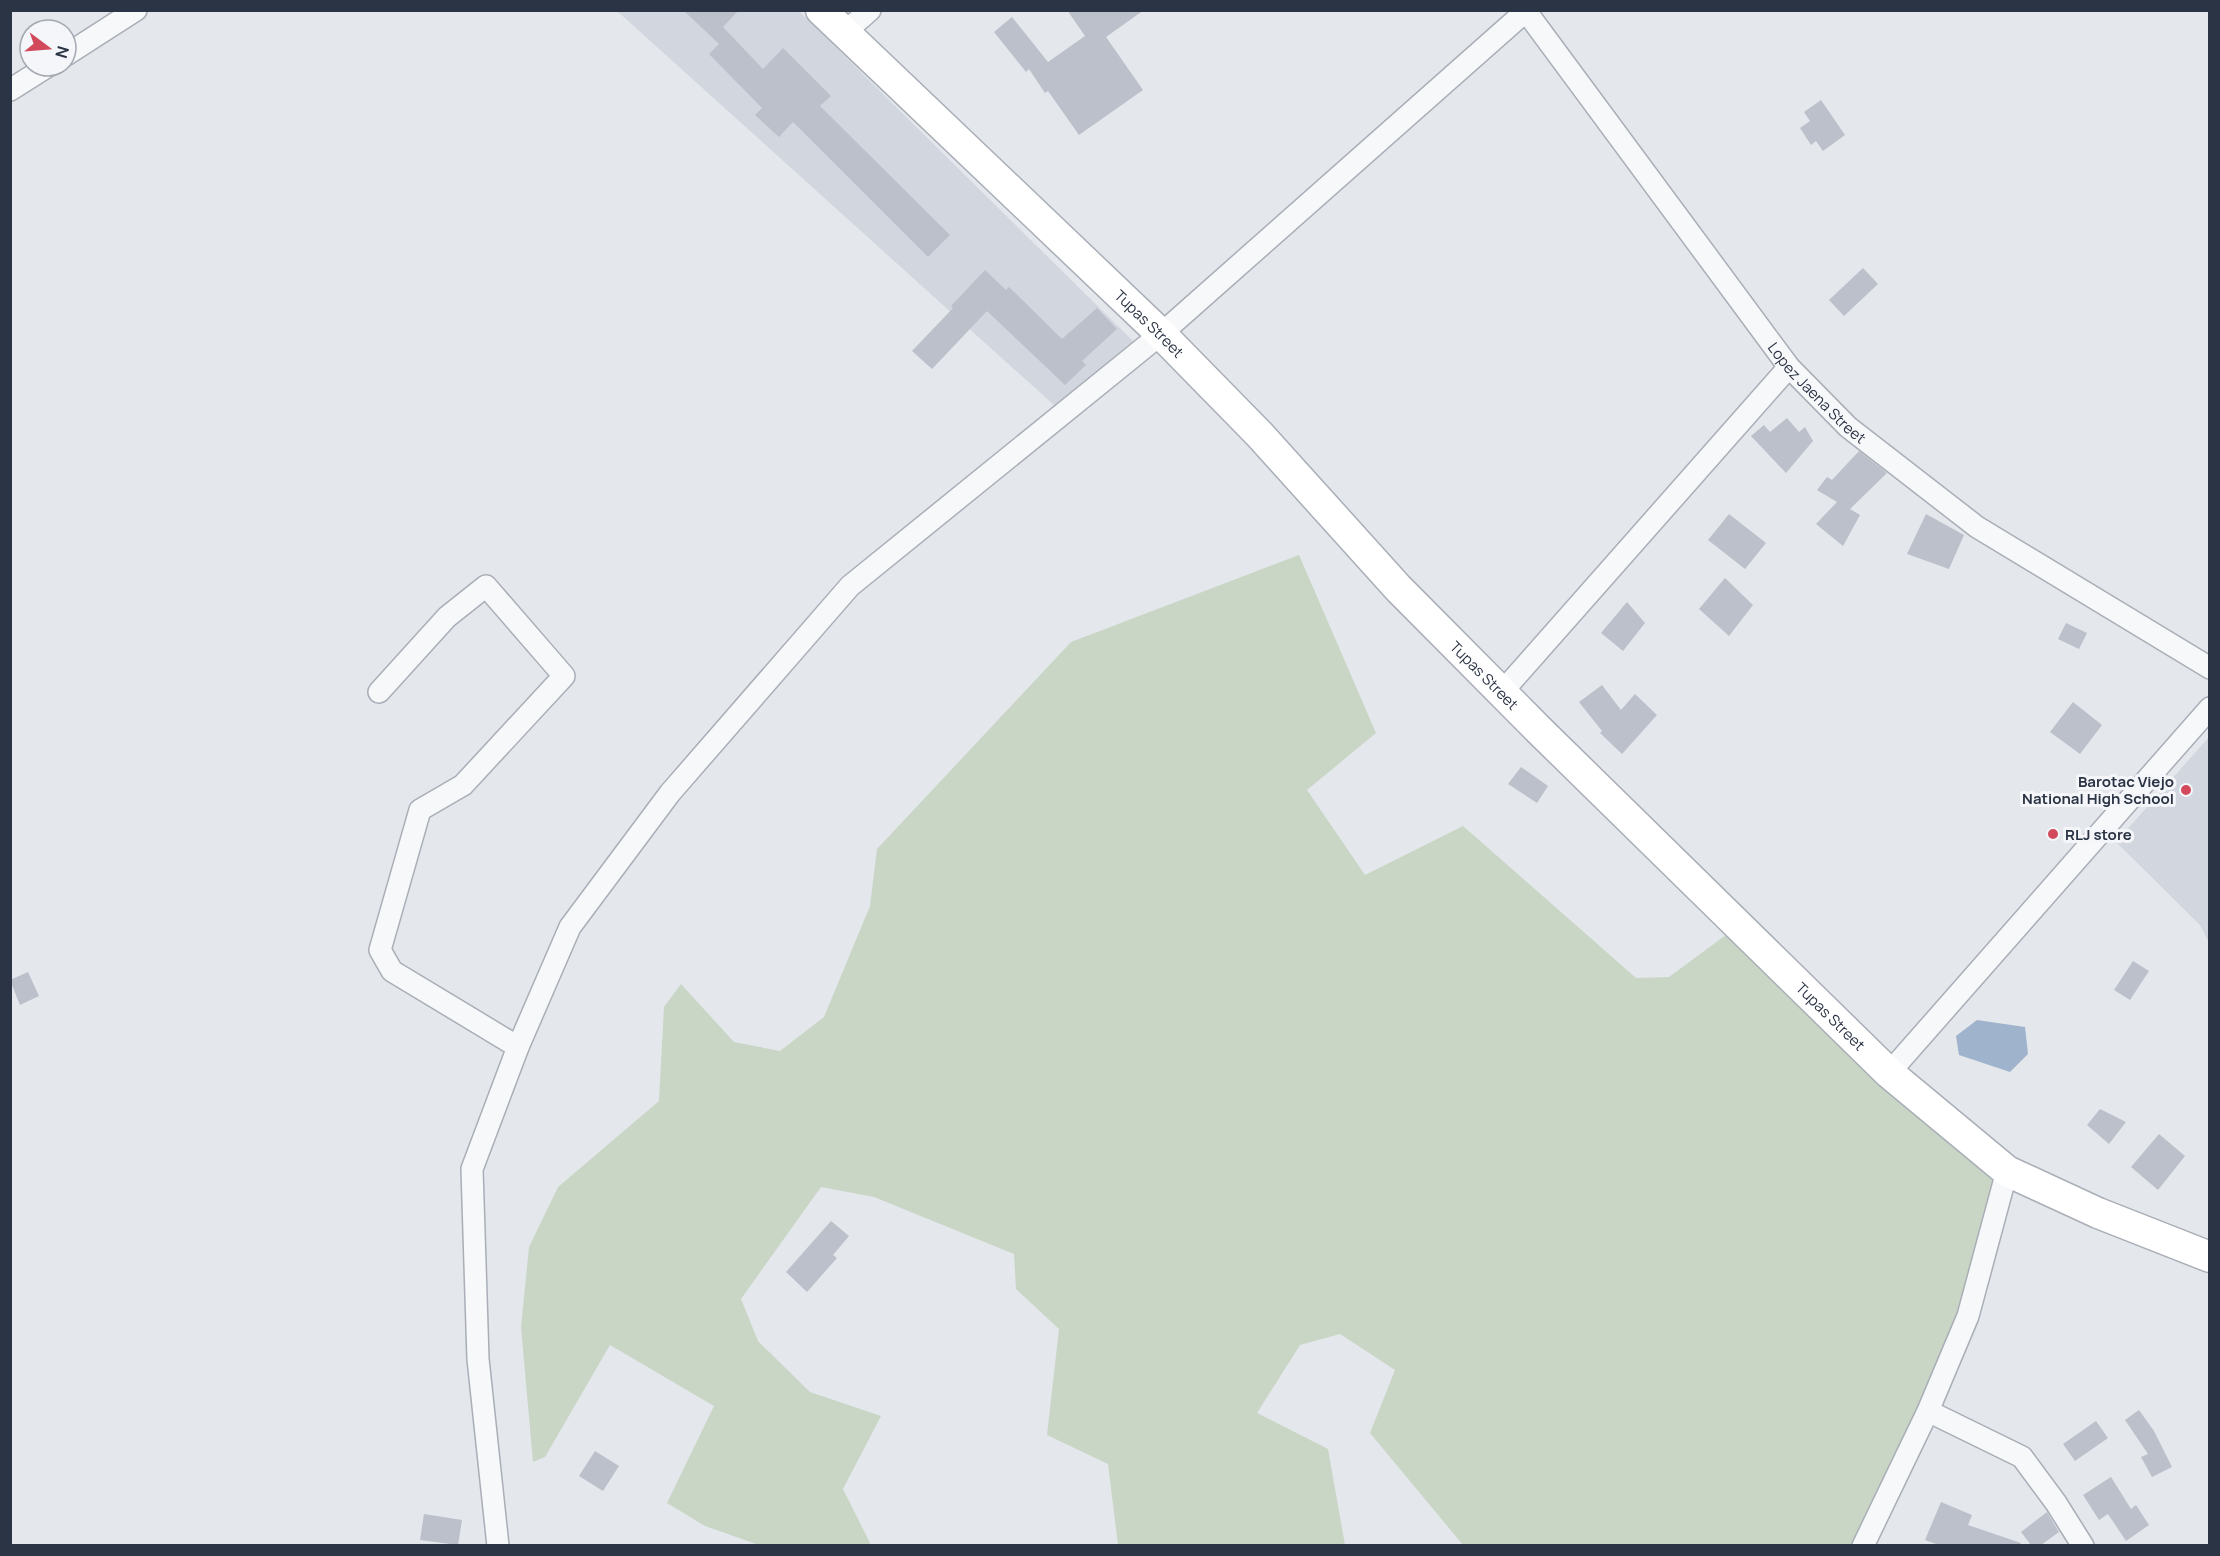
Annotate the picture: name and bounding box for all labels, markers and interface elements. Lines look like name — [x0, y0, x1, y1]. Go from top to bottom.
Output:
north arrow — [18, 18, 78, 78]
text: N — [50, 44, 75, 61]
street label: Tupas Street — [1110, 285, 1189, 362]
street label: Lopez Jaena Street — [1763, 338, 1871, 448]
street label: Tupas Street — [1446, 636, 1524, 714]
place label: Barotac Viejo National High School — [2022, 771, 2174, 809]
marker: Barotac Viejo National High School — [2179, 783, 2193, 797]
place label: RLJ store — [2065, 824, 2132, 845]
marker: RLJ store — [2046, 827, 2060, 841]
street label: Tupas Street — [1792, 977, 1870, 1055]

